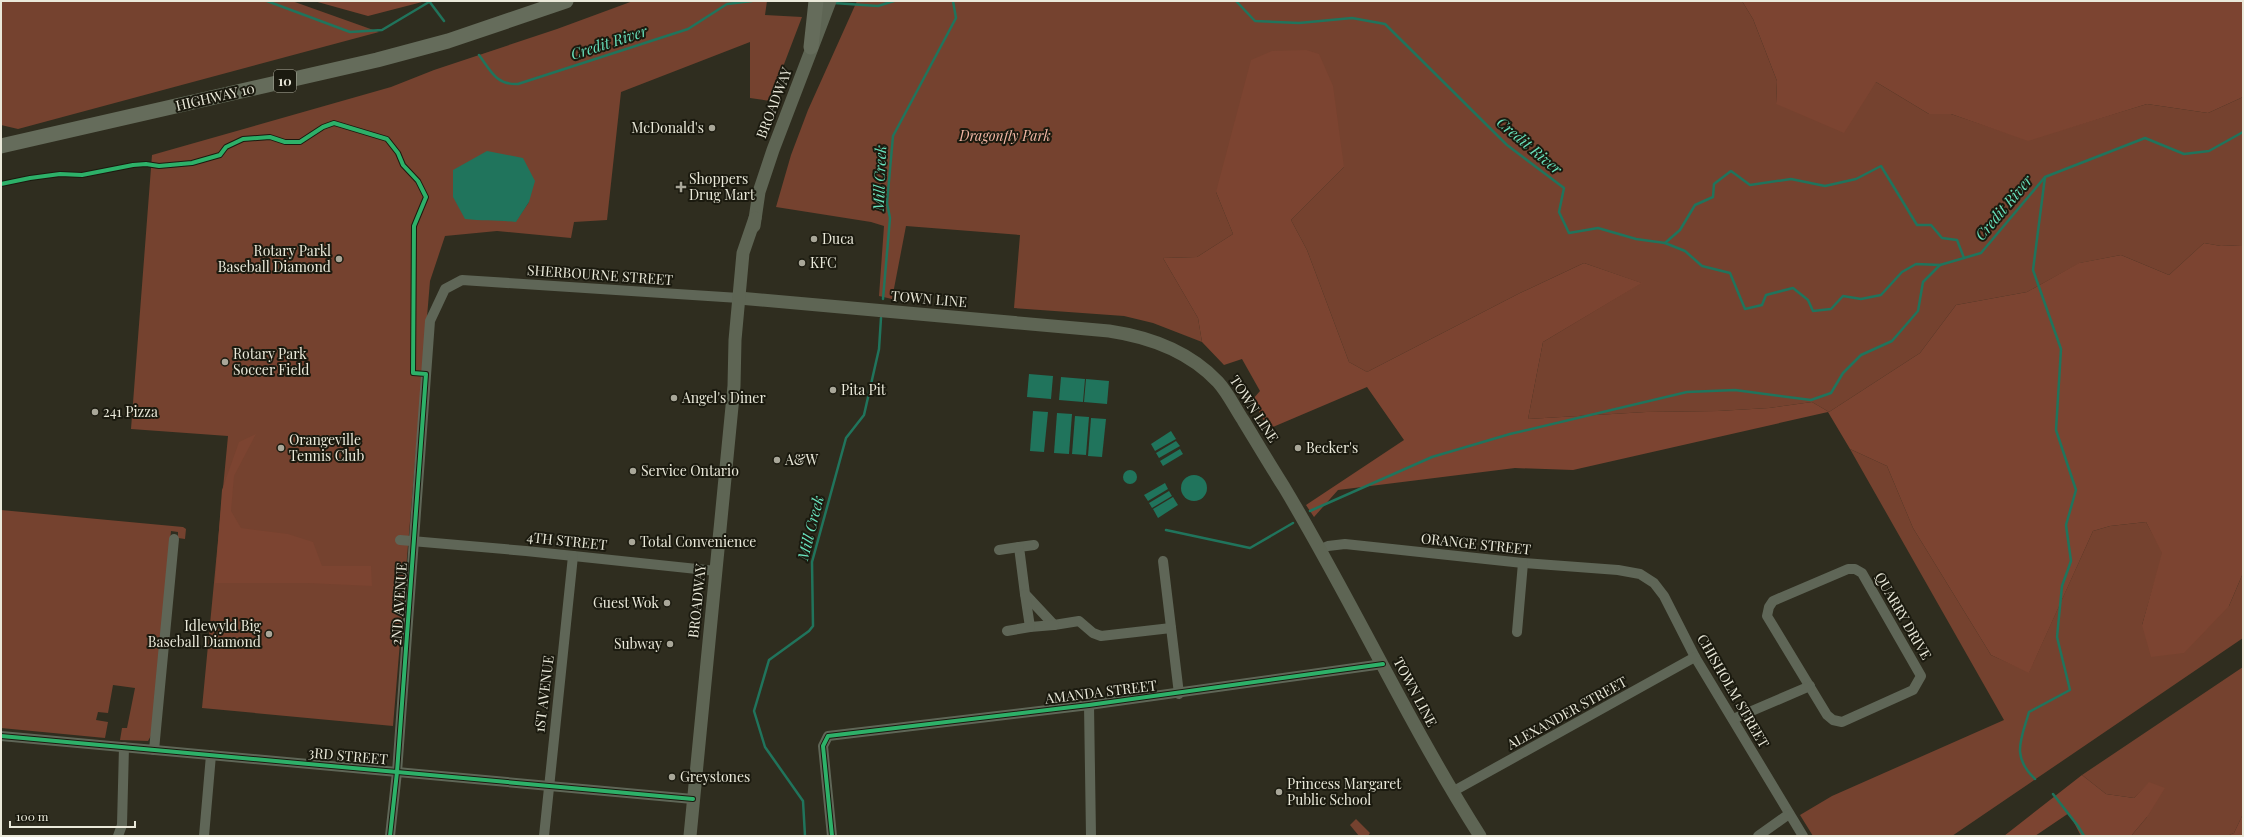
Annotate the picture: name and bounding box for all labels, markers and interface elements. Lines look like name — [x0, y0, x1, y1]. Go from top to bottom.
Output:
water label: Credit River — [568, 20, 650, 64]
street label: BROADWAY — [751, 64, 796, 141]
road number: 10 — [274, 70, 296, 92]
street label: HIGHWAY 10 — [174, 78, 256, 115]
water label: Credit River — [1493, 112, 1567, 179]
place label: McDonald's — [631, 118, 704, 137]
marker: McDonald's — [707, 123, 717, 133]
park label: Dragonfly Park — [958, 126, 1051, 145]
water label: Mill Creek — [868, 144, 890, 212]
place label: Shoppers Drug Mart — [689, 169, 756, 204]
water label: Credit River — [1970, 170, 2037, 244]
marker: Shoppers Drug Mart — [676, 182, 686, 192]
place label: Duca — [822, 229, 854, 248]
marker: Duca — [809, 234, 819, 244]
place label: Rotary Parkl Baseball Diamond — [218, 241, 331, 276]
place label: KFC — [810, 253, 837, 272]
marker: Rotary Parkl Baseball Diamond — [334, 254, 344, 264]
marker: KFC — [797, 258, 807, 268]
street label: SHERBOURNE STREET — [526, 260, 674, 289]
street label: TOWN LINE — [890, 286, 968, 311]
place label: Rotary Park Soccer Field — [233, 344, 310, 379]
marker: Rotary Park Soccer Field — [220, 357, 230, 367]
street label: TOWN LINE — [1226, 372, 1283, 446]
place label: Pita Pit — [841, 380, 887, 399]
marker: Pita Pit — [828, 385, 838, 395]
place label: Angel's Diner — [681, 388, 766, 407]
marker: Angel's Diner — [669, 393, 679, 403]
place label: 241 Pizza — [103, 402, 158, 421]
marker: 241 Pizza — [90, 407, 100, 417]
place label: Orangeville Tennis Club — [289, 430, 365, 465]
place label: Becker's — [1306, 438, 1358, 457]
marker: Orangeville Tennis Club — [276, 443, 286, 453]
marker: Becker's — [1293, 443, 1303, 453]
place label: A&W — [784, 450, 819, 469]
marker: A&W — [772, 455, 782, 465]
place label: Service Ontario — [641, 461, 739, 480]
marker: Service Ontario — [628, 466, 638, 476]
water label: Mill Creek — [792, 493, 828, 563]
street label: 4TH STREET — [526, 527, 609, 554]
street label: ORANGE STREET — [1420, 528, 1532, 559]
place label: Total Convenience — [640, 532, 756, 551]
marker: Total Convenience — [627, 537, 637, 547]
street label: 2ND AVENUE — [386, 562, 411, 646]
street label: BROADWAY — [683, 562, 710, 639]
street label: QUARRY DRIVE — [1871, 569, 1936, 663]
place label: Guest Wok — [593, 593, 659, 612]
marker: Guest Wok — [662, 598, 672, 608]
place label: Idlewyld Big Baseball Diamond — [148, 616, 262, 651]
marker: Idlewyld Big Baseball Diamond — [264, 629, 274, 639]
street label: CHISHOLM STREET — [1693, 630, 1774, 751]
place label: Subway — [614, 634, 662, 653]
marker: Subway — [665, 639, 675, 649]
street label: 1ST AVENUE — [529, 654, 558, 734]
street label: TOWN LINE — [1389, 654, 1442, 730]
street label: ALEXANDER STREET — [1502, 671, 1630, 754]
street label: AMANDA STREET — [1043, 675, 1158, 708]
street label: 3RD STREET — [307, 743, 389, 768]
place label: Greystones — [680, 767, 750, 786]
marker: Greystones — [667, 772, 677, 782]
place label: Princess Margaret Public School — [1287, 774, 1402, 809]
marker: Princess Margaret Public School — [1274, 787, 1284, 797]
scale bar — [10, 803, 135, 829]
text: 100 m — [16, 808, 49, 824]

